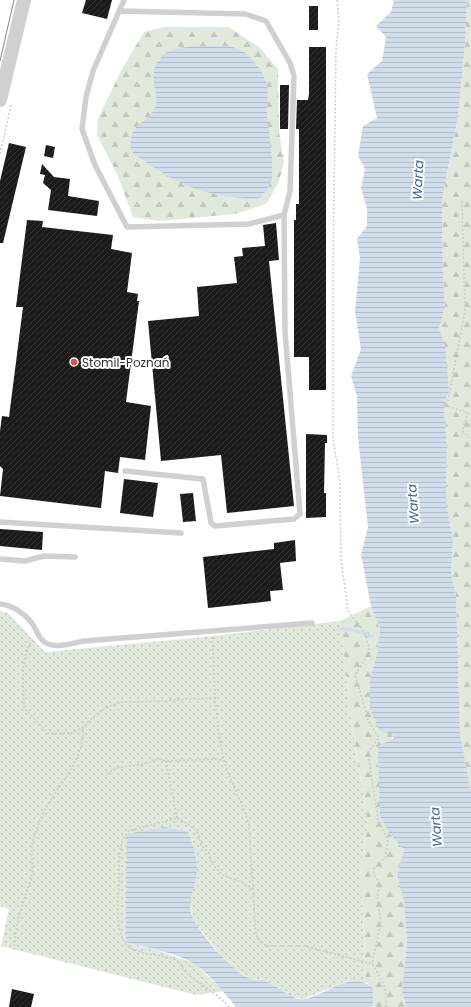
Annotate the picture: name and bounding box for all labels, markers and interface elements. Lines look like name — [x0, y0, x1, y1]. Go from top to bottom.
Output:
water label: Warta — [407, 159, 429, 200]
place label: Stomil-Poznań — [82, 354, 170, 371]
marker: Stomil-Poznań — [69, 357, 79, 367]
water label: Warta — [402, 483, 424, 525]
water label: Warta — [425, 806, 447, 848]

